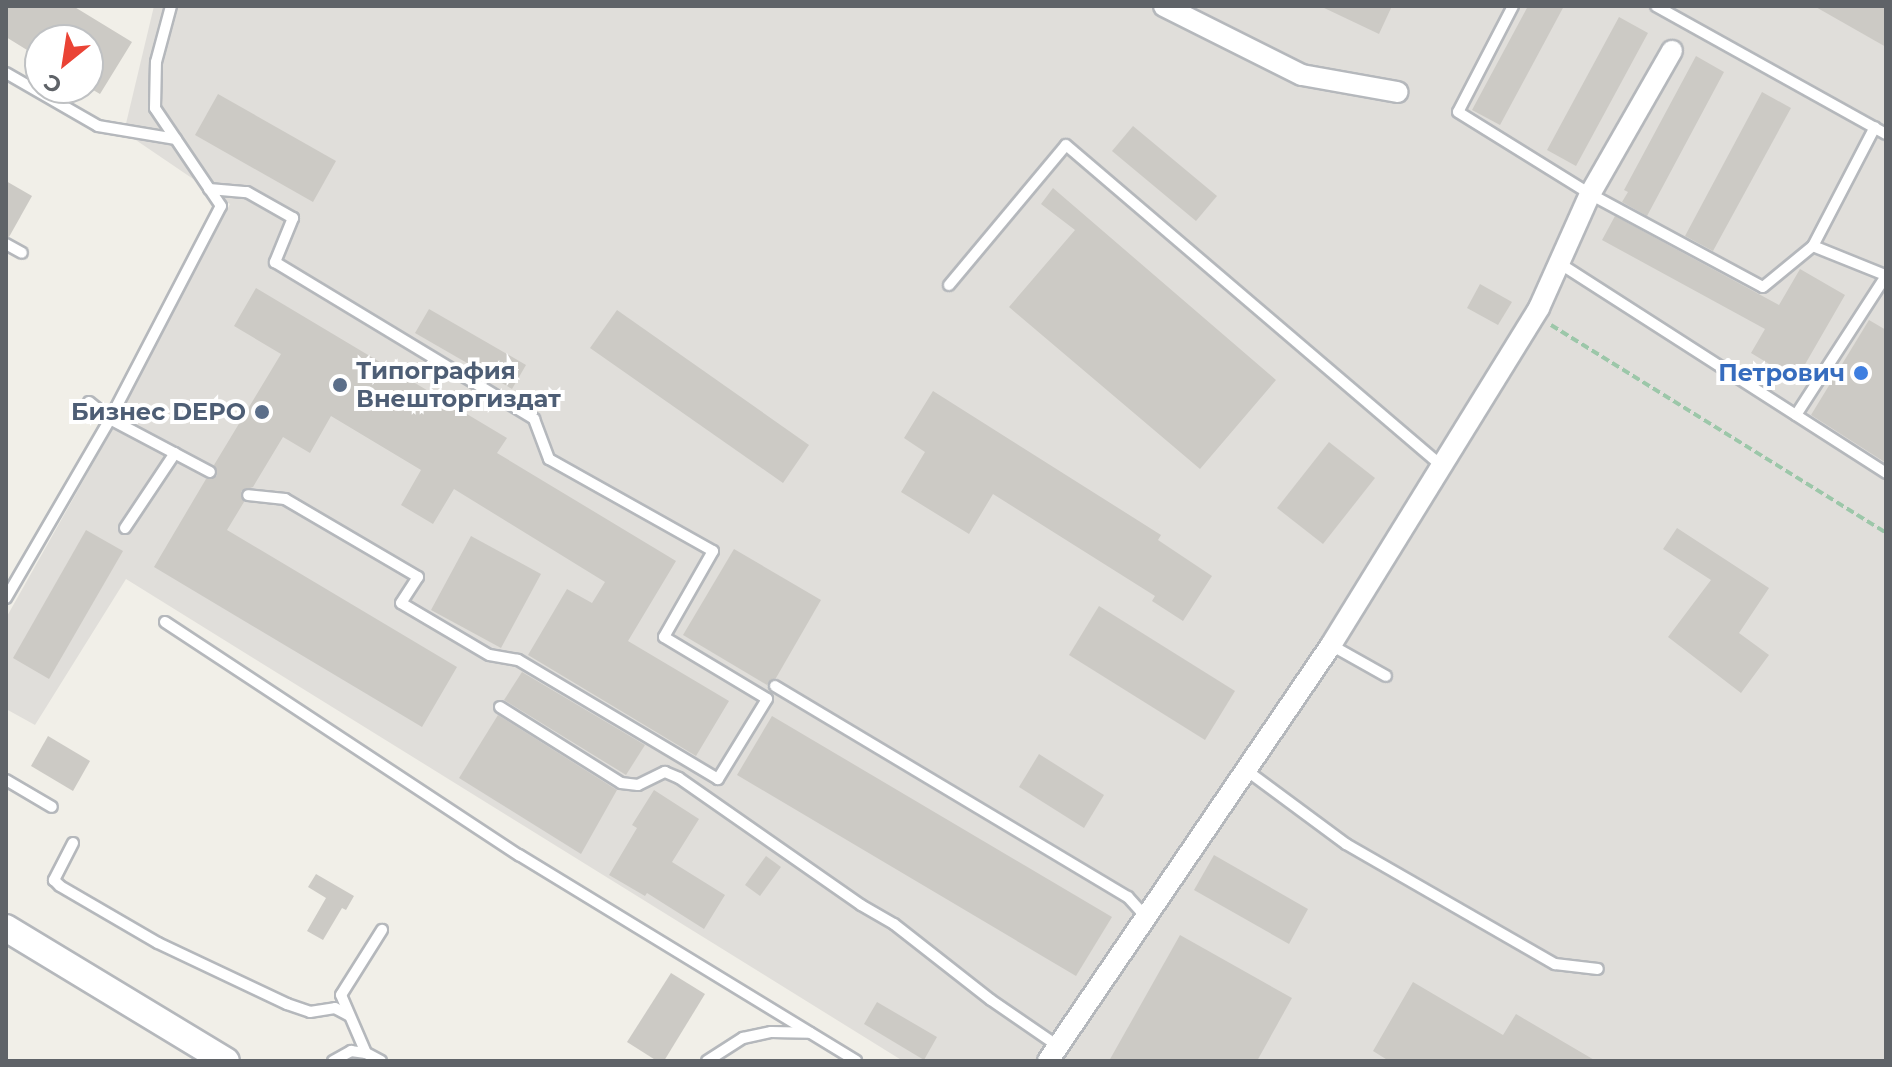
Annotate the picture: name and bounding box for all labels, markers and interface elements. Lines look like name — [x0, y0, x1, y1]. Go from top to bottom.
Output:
north arrow — [24, 24, 104, 104]
text: С — [39, 68, 66, 99]
place label: Типография Внешторгиздат — [356, 357, 561, 413]
place label: Петрович — [1718, 359, 1845, 387]
marker: Петрович — [1852, 364, 1870, 382]
marker: Типография Внешторгиздат — [331, 376, 349, 394]
place label: Бизнес DEPO — [71, 398, 246, 426]
marker: Бизнес DEPO — [253, 403, 271, 421]

